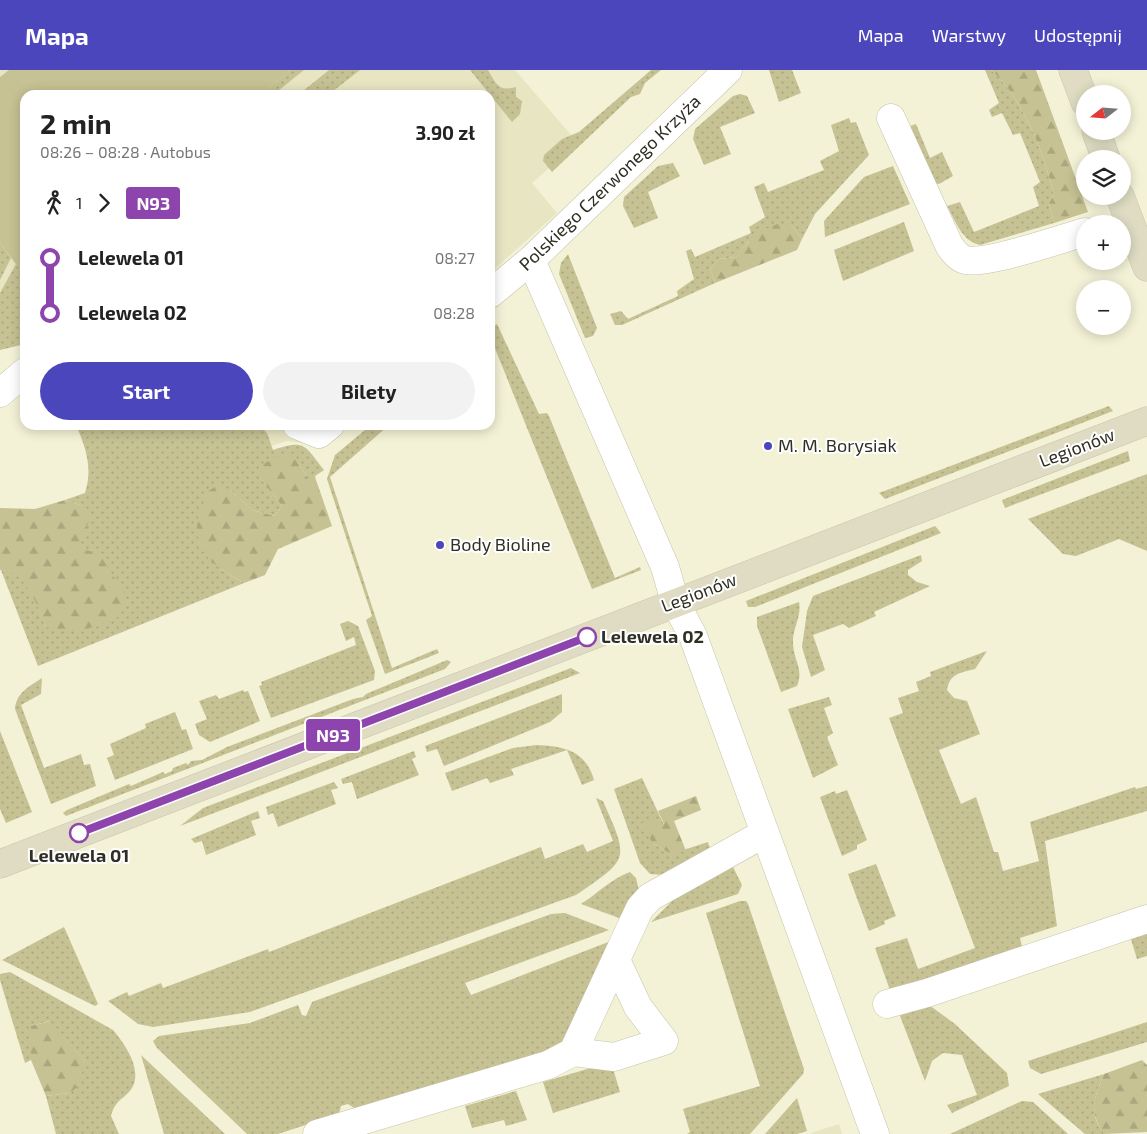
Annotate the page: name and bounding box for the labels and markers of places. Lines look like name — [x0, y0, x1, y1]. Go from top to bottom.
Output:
place label: M. M. Borysiak — [778, 434, 897, 456]
marker: M. M. Borysiak — [762, 440, 774, 452]
place label: Body Bioline — [450, 533, 551, 555]
marker: Body Bioline — [434, 539, 446, 551]
place label: Lelewela 02 — [601, 625, 704, 647]
marker: Lelewela 02 — [577, 627, 597, 647]
marker: Lelewela 01 — [69, 823, 89, 843]
place label: Lelewela 01 — [29, 844, 129, 866]

